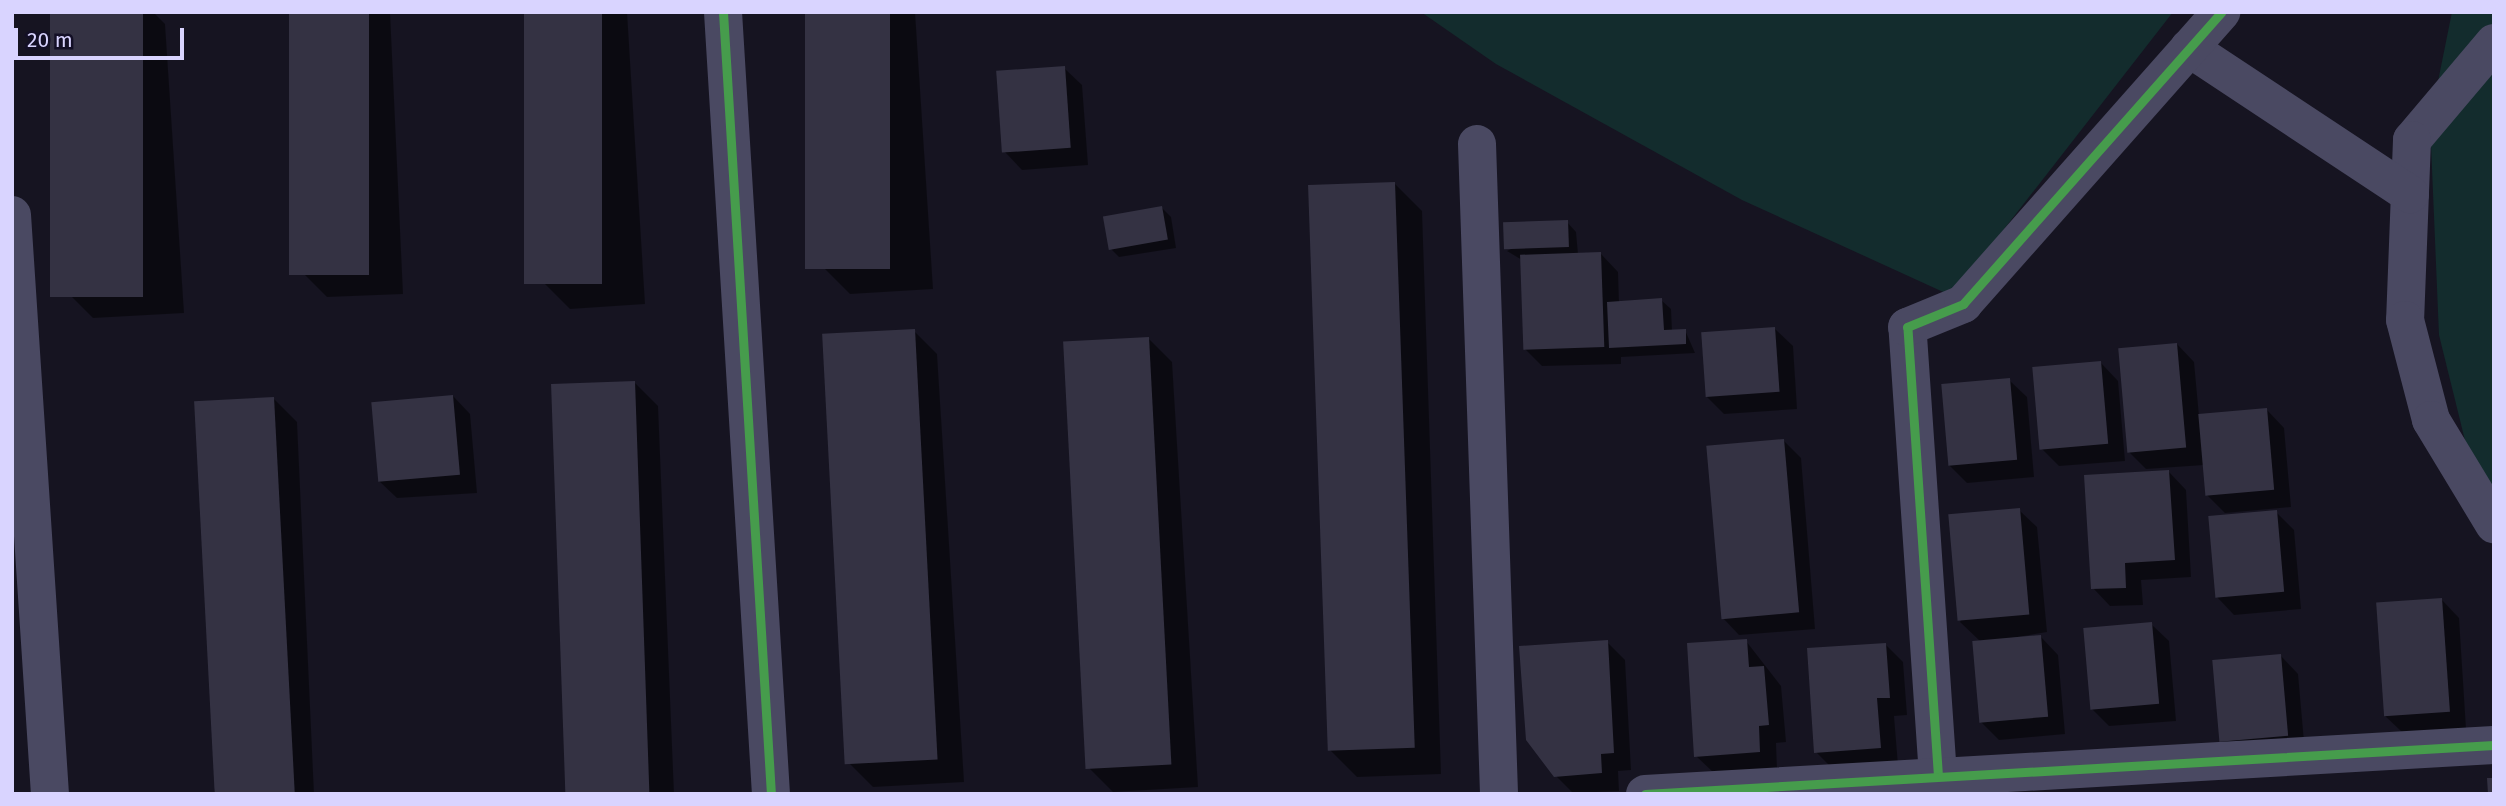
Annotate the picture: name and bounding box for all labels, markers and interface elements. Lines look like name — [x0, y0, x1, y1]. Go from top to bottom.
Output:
scale bar — [18, 14, 187, 58]
text: 20 m — [27, 27, 73, 53]

